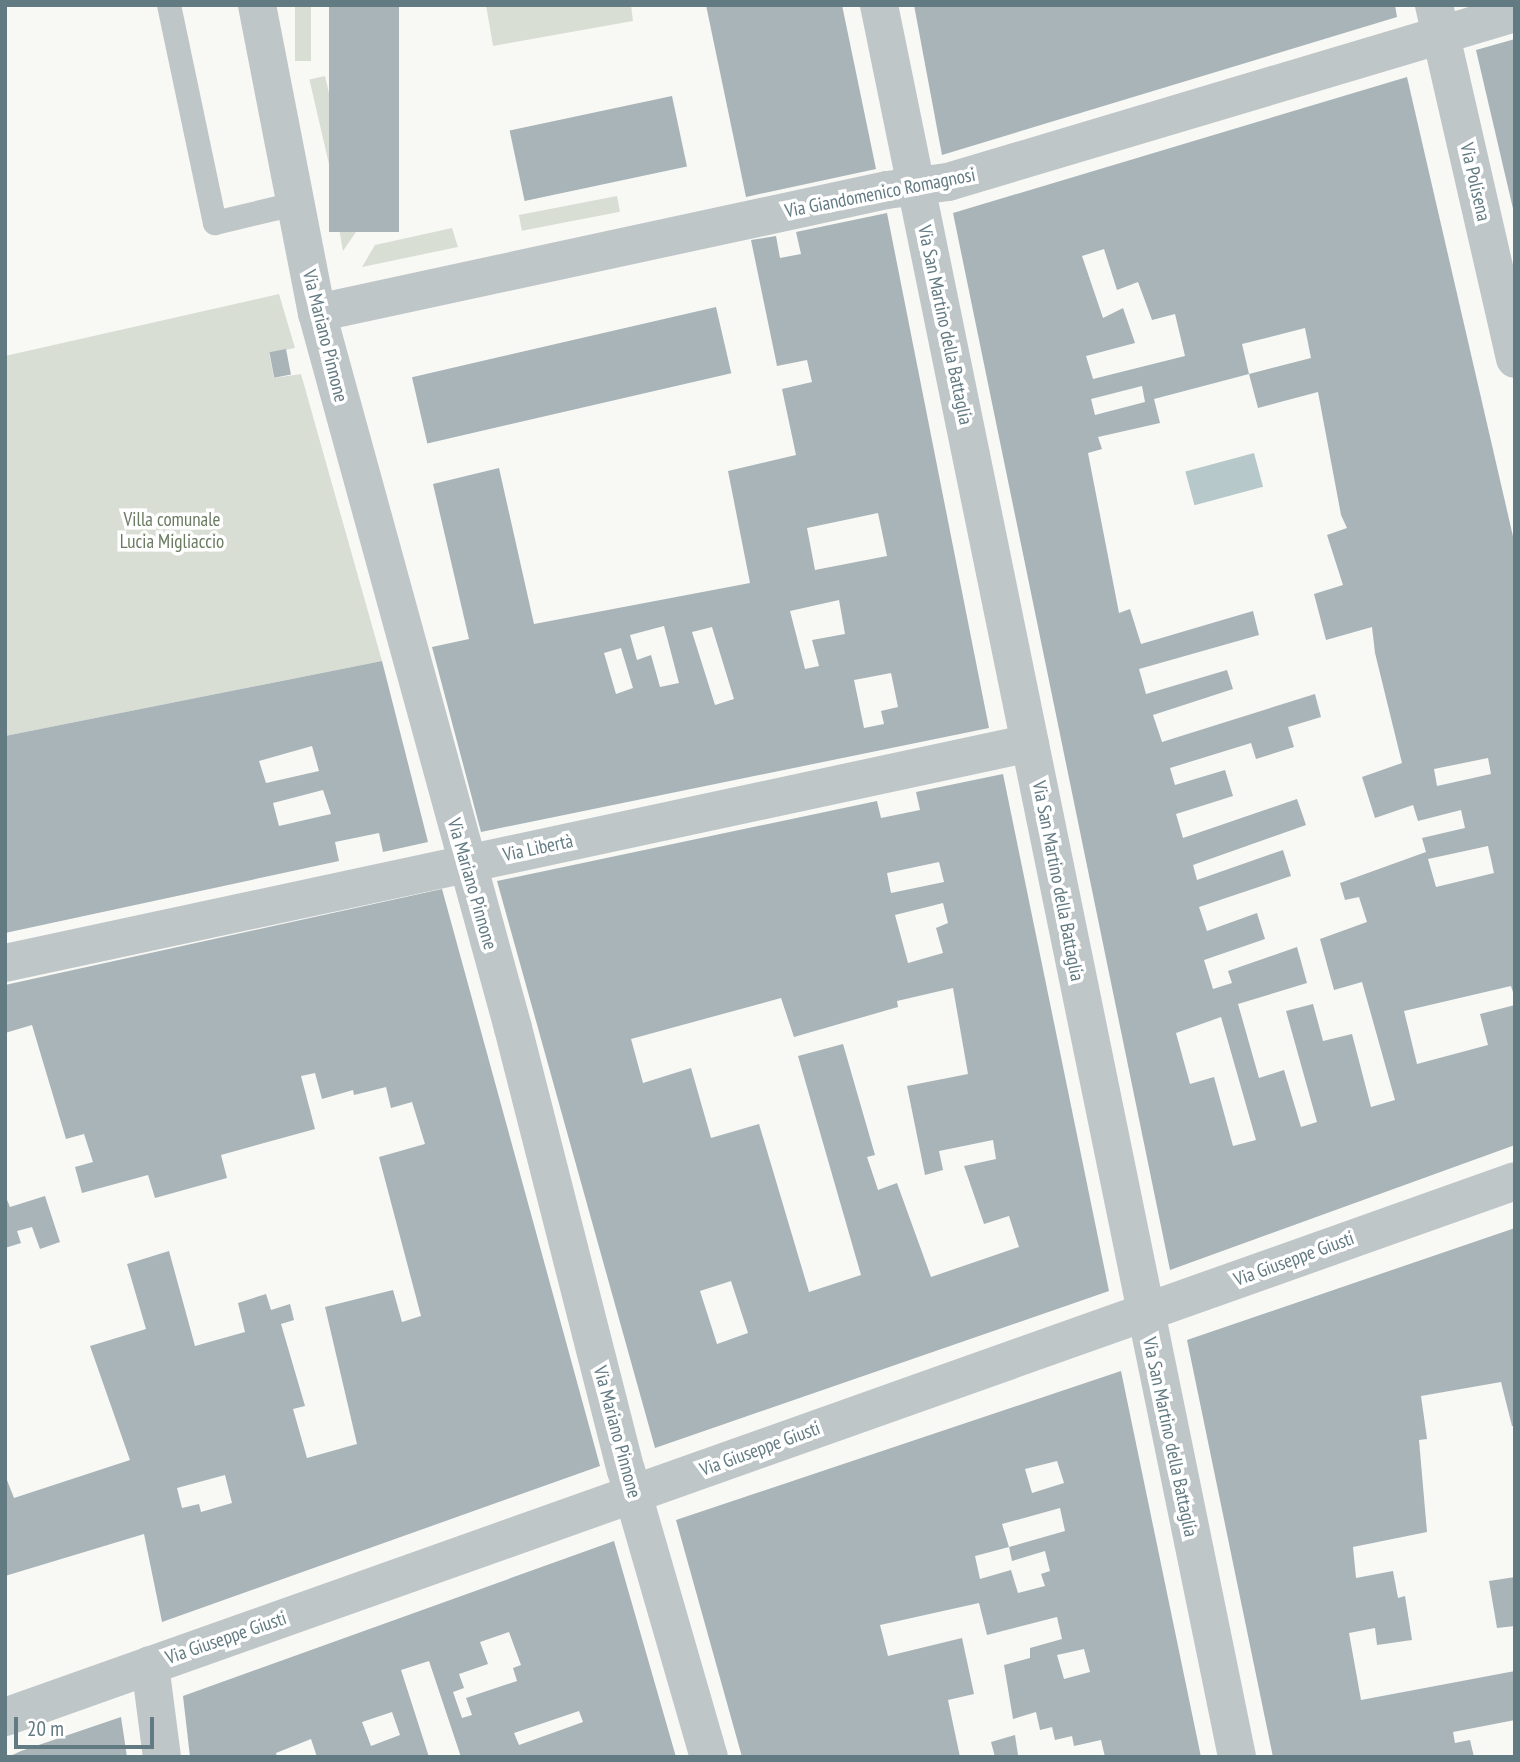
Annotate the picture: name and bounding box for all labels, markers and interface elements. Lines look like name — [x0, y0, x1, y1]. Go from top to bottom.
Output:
street label: Via Polisena — [1455, 141, 1495, 223]
street label: Via Giandomenico Romagnosi — [783, 163, 977, 223]
street label: Via San Martino della Battaglia — [913, 223, 977, 427]
street label: Via Mariano Pinnone — [298, 267, 352, 405]
park label: Villa comunale Lucia Migliaccio — [120, 509, 224, 553]
street label: Via San Martino della Battaglia — [1027, 779, 1089, 983]
street label: Via Mariano Pinnone — [442, 816, 502, 952]
street label: Via Libertà — [501, 829, 575, 867]
street label: Via Giuseppe Giusti — [1231, 1227, 1357, 1291]
street label: Via San Martino della Battaglia — [1138, 1335, 1202, 1539]
street label: Via Mariano Pinnone — [588, 1364, 646, 1500]
street label: Via Giuseppe Giusti — [697, 1417, 823, 1481]
street label: Via Giuseppe Giusti — [163, 1607, 289, 1669]
scale bar — [18, 1702, 158, 1746]
text: 20 m — [27, 1715, 64, 1742]

